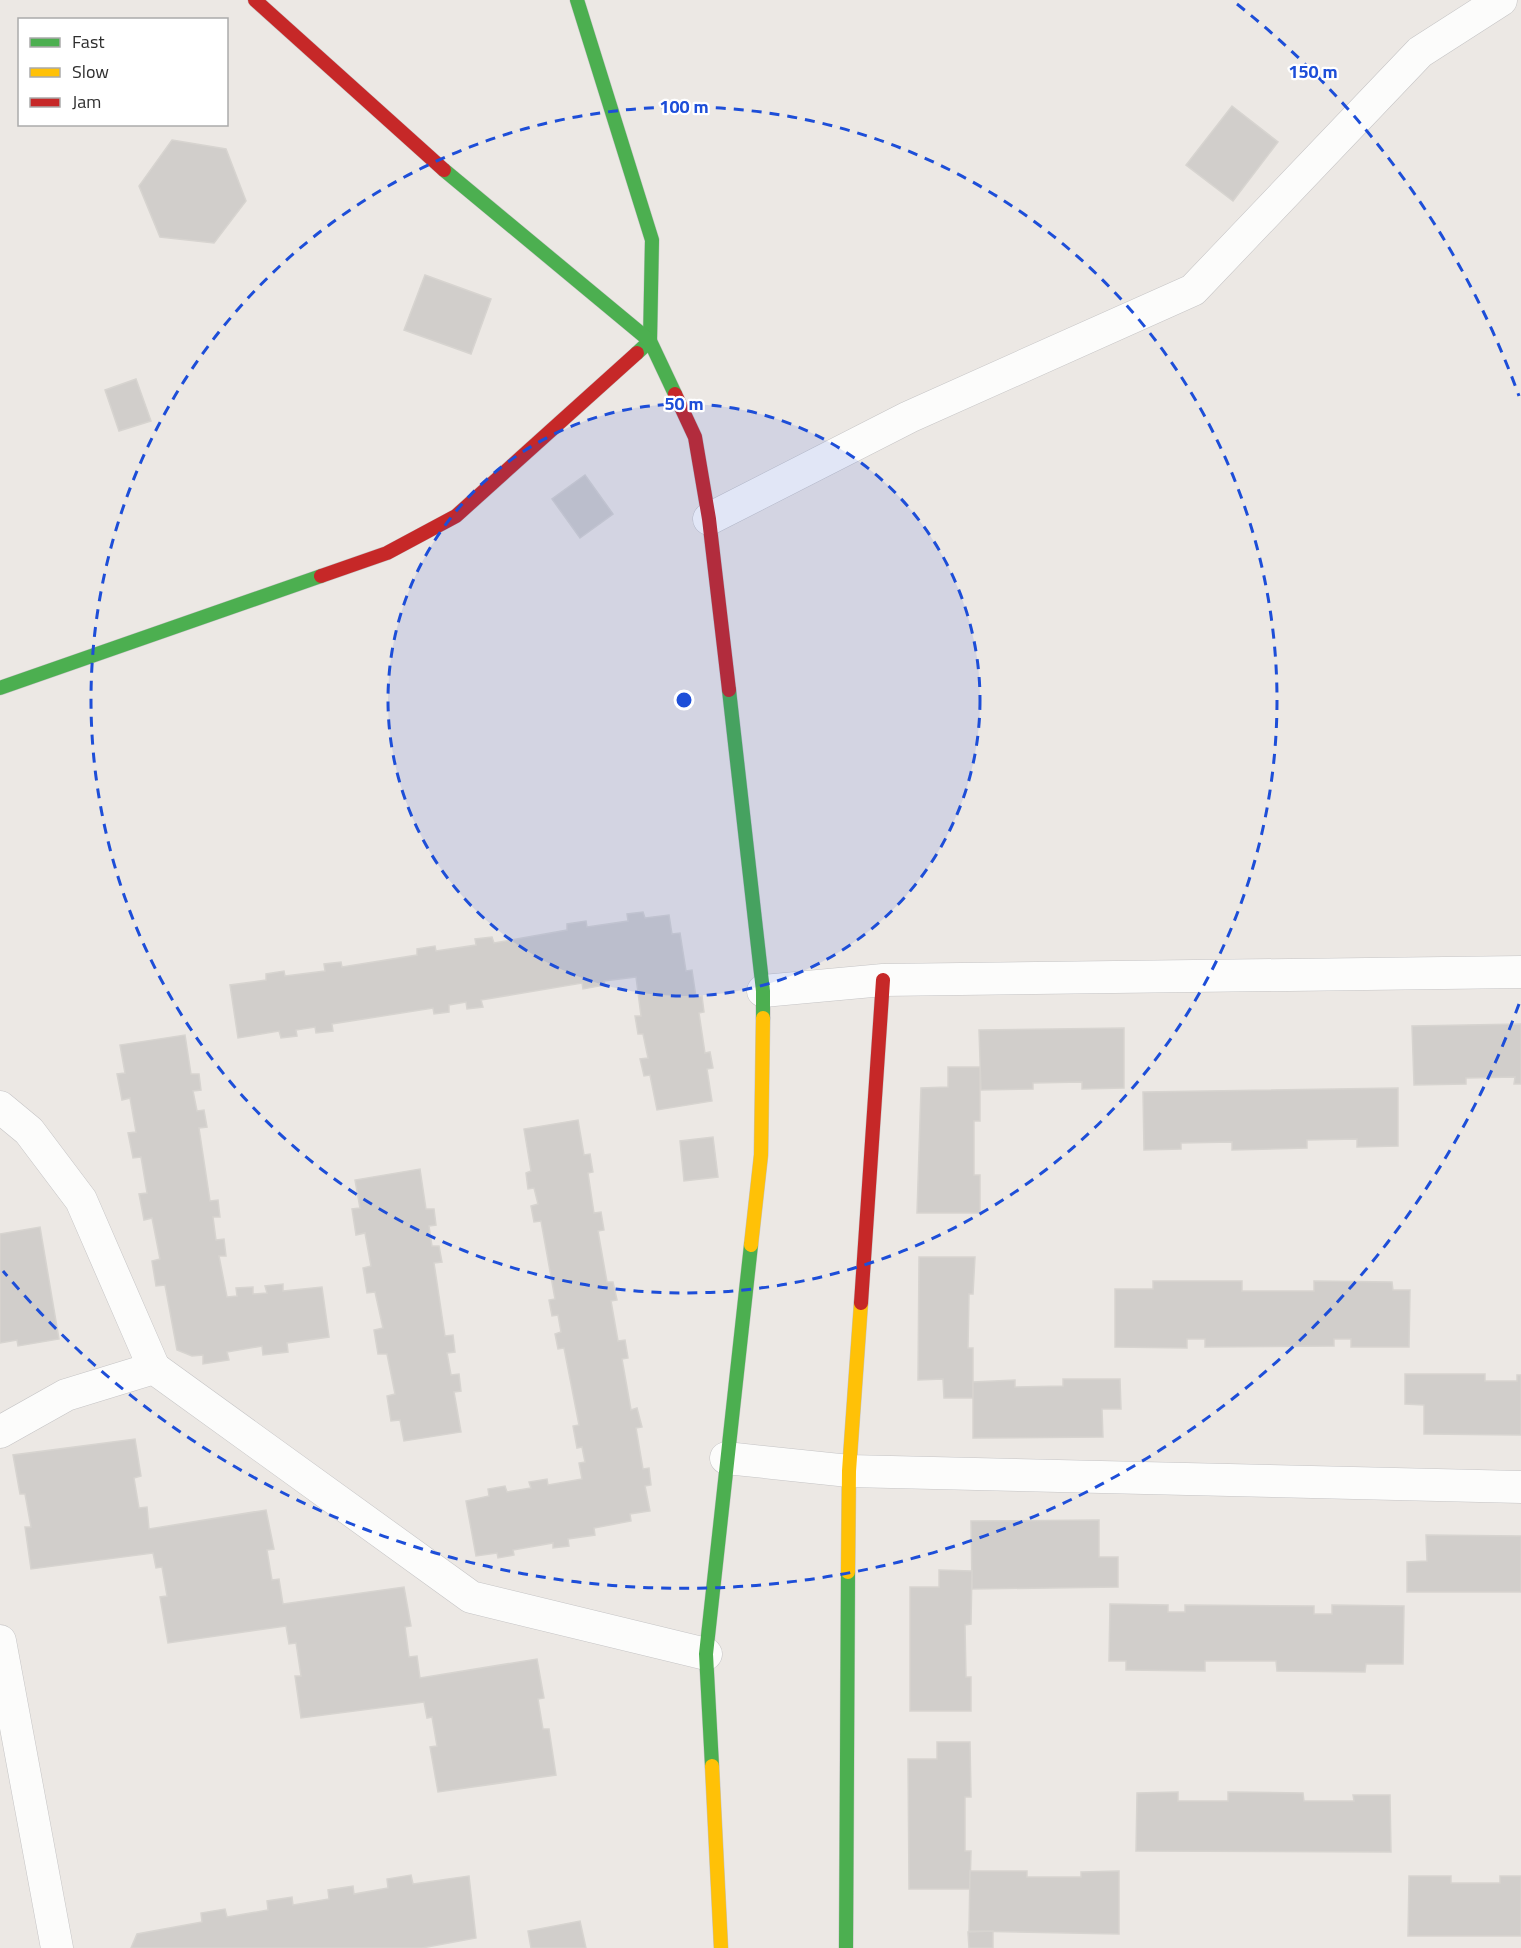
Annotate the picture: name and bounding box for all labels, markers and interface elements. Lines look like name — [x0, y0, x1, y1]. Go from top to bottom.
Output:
legend — [18, 18, 228, 126]
text: Fast — [72, 28, 105, 55]
text: Slow — [72, 58, 109, 85]
text: 150 m — [1288, 58, 1338, 85]
text: Jam — [72, 88, 101, 115]
text: 100 m — [659, 93, 709, 120]
text: 50 m — [664, 390, 704, 417]
centre of rings — [674, 690, 694, 710]

